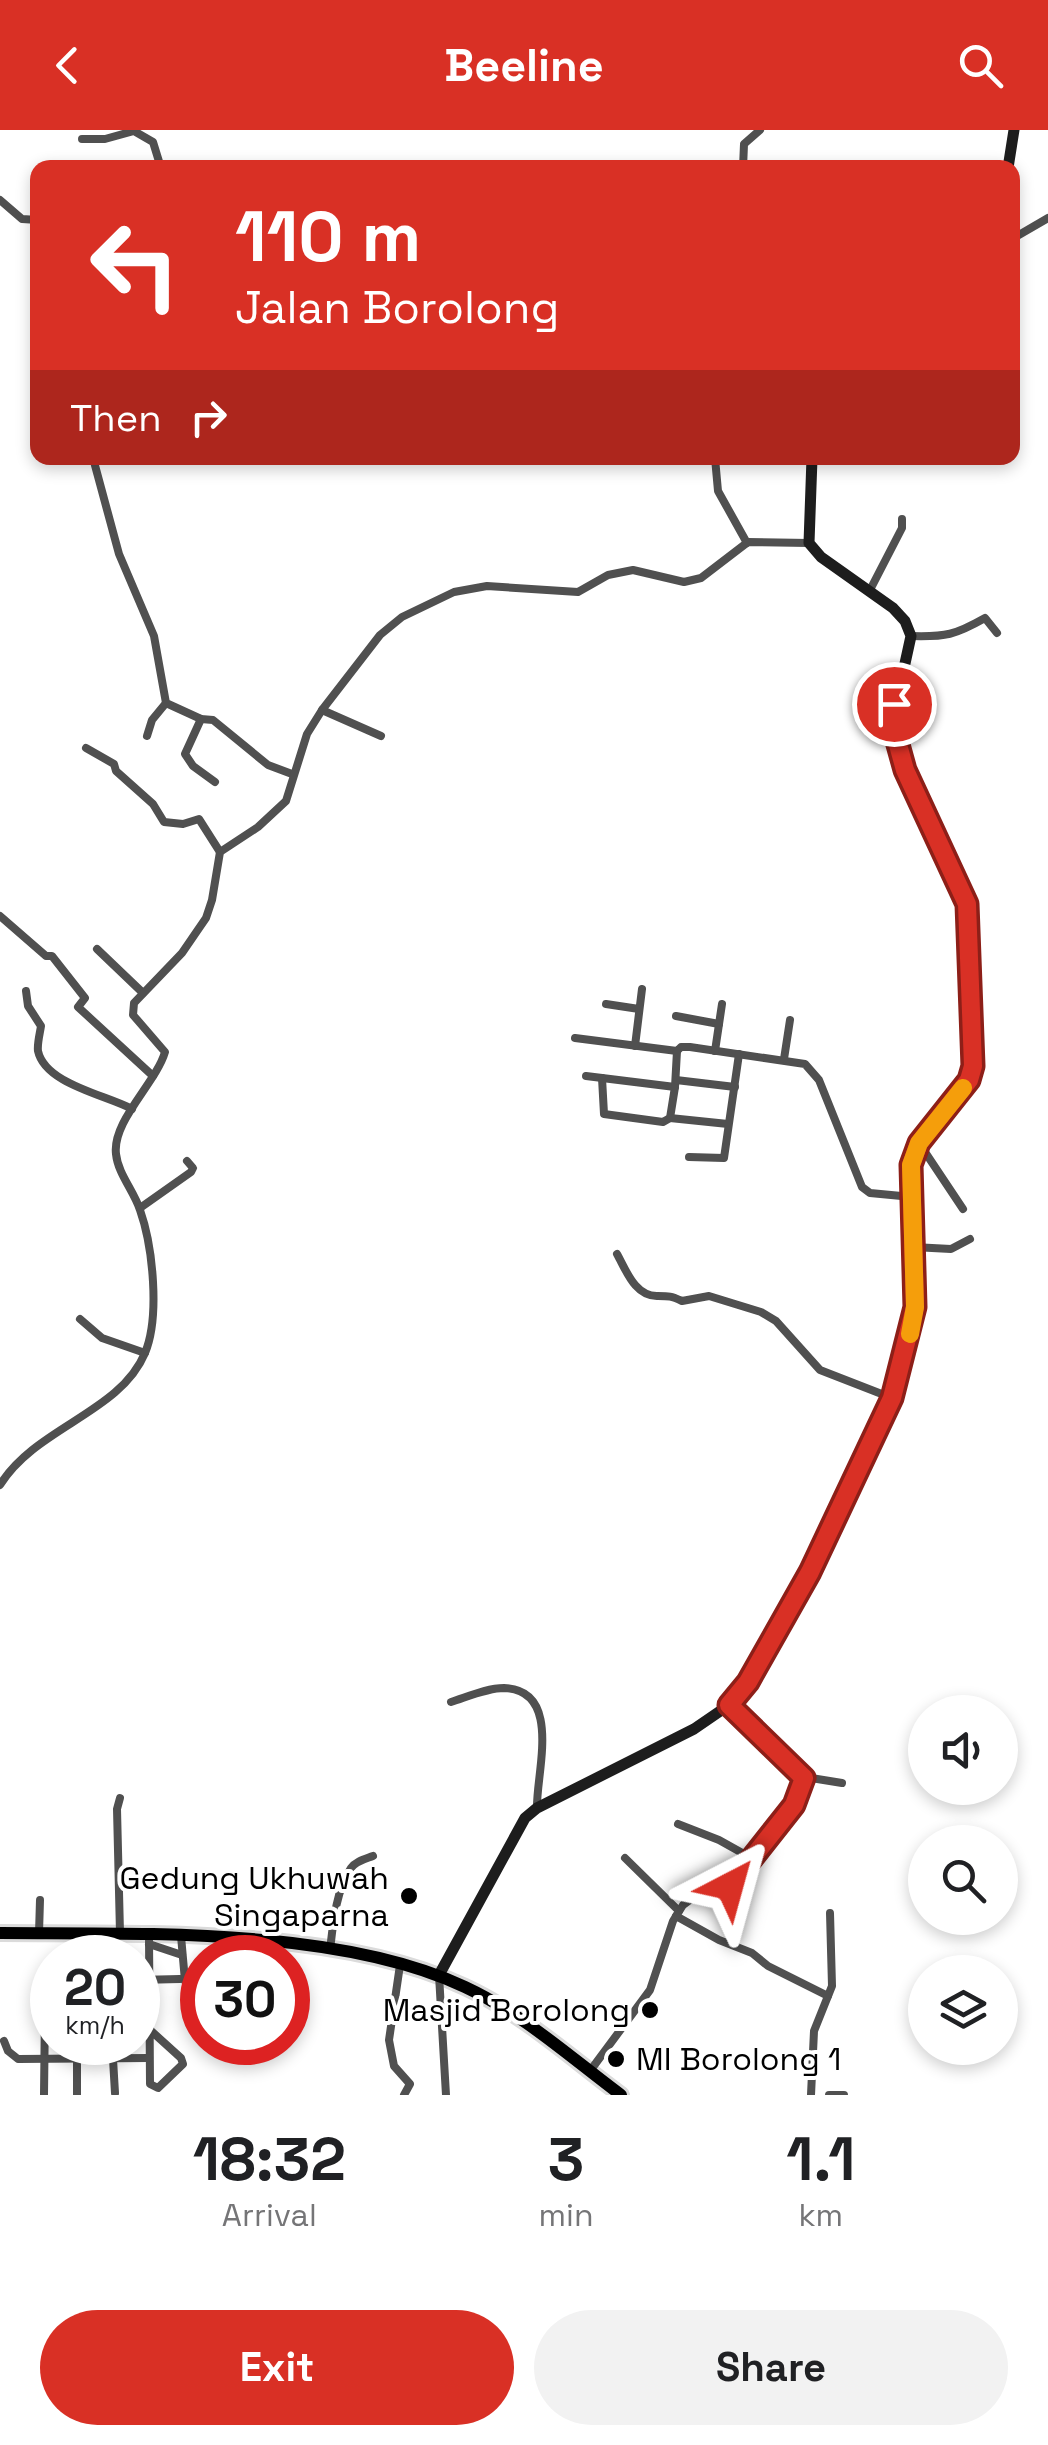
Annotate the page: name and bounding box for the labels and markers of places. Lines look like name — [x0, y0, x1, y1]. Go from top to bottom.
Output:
pin — [852, 662, 937, 747]
place label: Gedung Ukhuwah Singaparna — [120, 1858, 389, 1935]
marker: Gedung Ukhuwah Singaparna — [398, 1885, 420, 1907]
place label: Masjid Borolong — [383, 1990, 630, 2030]
marker: Masjid Borolong — [639, 1999, 661, 2021]
place label: MI Borolong 1 — [636, 2039, 841, 2079]
marker: MI Borolong 1 — [605, 2048, 627, 2070]

